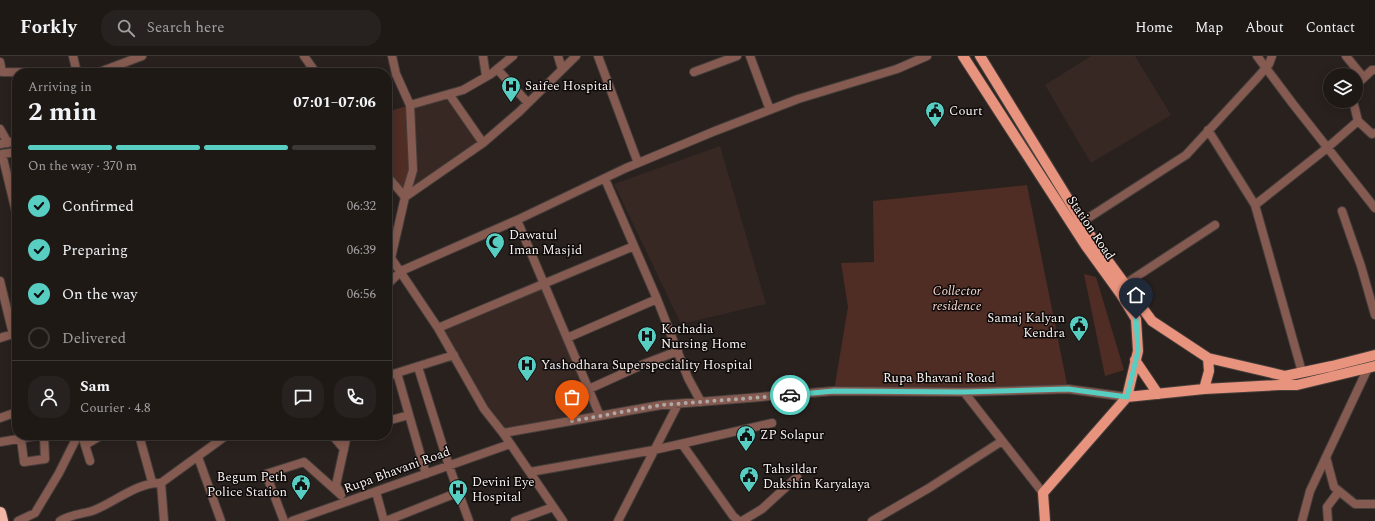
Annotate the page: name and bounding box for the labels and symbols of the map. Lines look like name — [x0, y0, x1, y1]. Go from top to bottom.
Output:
hospital icon: Saifee Hospital — [500, 75, 522, 103]
place label: Saifee Hospital — [525, 76, 612, 96]
public building icon: Court — [924, 100, 946, 128]
place label: Court — [949, 101, 983, 121]
street label: Station Road — [1062, 192, 1120, 264]
place label: Dawatul Iman Masjid — [509, 225, 582, 260]
mosque icon: Dawatul Iman Masjid — [484, 231, 506, 259]
pin — [1119, 278, 1153, 319]
park label: Collector residence — [933, 281, 982, 316]
place label: Samaj Kalyan Kendra — [987, 308, 1066, 343]
public building icon: Samaj Kalyan Kendra — [1068, 314, 1090, 342]
place label: Kothadia Nursing Home — [661, 319, 746, 354]
hospital icon: Kothadia Nursing Home — [636, 325, 658, 353]
hospital icon: Yashodhara Superspeciality Hospital — [516, 354, 538, 382]
place label: Yashodhara Superspeciality Hospital — [541, 355, 753, 375]
street label: Rupa Bhavani Road — [883, 368, 995, 388]
courier — [770, 375, 810, 415]
pin — [555, 380, 589, 421]
public building icon: ZP Solapur — [735, 424, 757, 452]
place label: ZP Solapur — [760, 425, 824, 445]
street label: Rupa Bhavani Road — [341, 441, 453, 499]
place label: Tahsildar Dakshin Karyalaya — [763, 459, 871, 494]
public building icon: Tahsildar Dakshin Karyalaya — [738, 465, 760, 493]
place label: Begum Peth Police Station — [207, 467, 287, 502]
place label: Devini Eye Hospital — [472, 472, 535, 507]
public building icon: Begum Peth Police Station — [290, 473, 312, 501]
hospital icon: Devini Eye Hospital — [447, 478, 469, 506]

